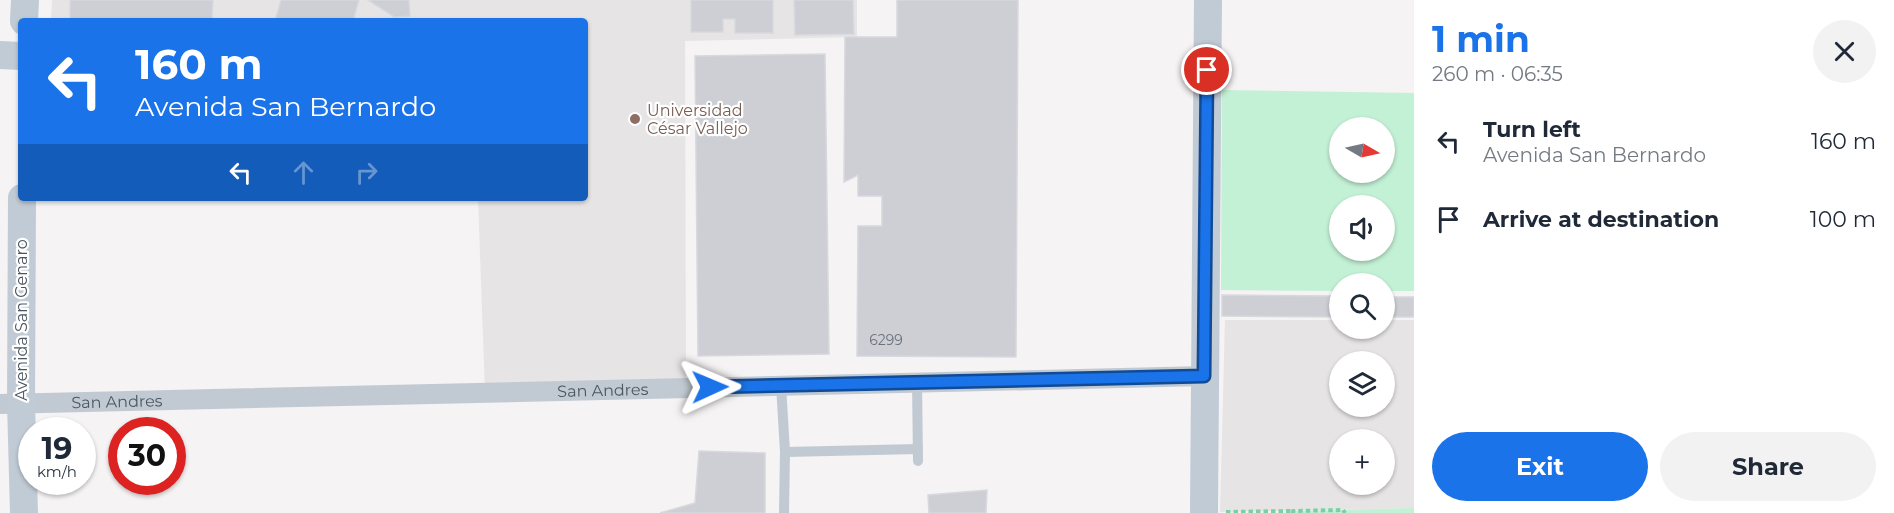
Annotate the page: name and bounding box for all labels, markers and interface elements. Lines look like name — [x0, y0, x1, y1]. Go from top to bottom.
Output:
text: 1 min — [1432, 17, 1530, 61]
button: close — [1813, 20, 1876, 83]
text: 160 m — [135, 38, 263, 90]
icon: left — [36, 42, 114, 120]
pin — [1181, 44, 1232, 95]
icon: arrive — [1190, 53, 1223, 86]
text: 260 m · 06:35 — [1432, 62, 1563, 86]
text: Avenida San Bernardo — [135, 90, 436, 123]
place label: Universidad César Vallejo — [647, 101, 748, 138]
marker: Universidad César Vallejo — [628, 112, 642, 126]
text: Turn left — [1483, 116, 1581, 143]
north arrow — [1329, 117, 1395, 183]
map controls — [1329, 117, 1395, 495]
icon: left — [1432, 125, 1465, 158]
text: 160 m — [1811, 128, 1876, 155]
text: Avenida San Bernardo — [1483, 143, 1706, 167]
icon: left — [224, 156, 257, 189]
icon: ahead — [287, 156, 320, 189]
icon: right — [350, 156, 383, 189]
button: sound — [1329, 195, 1395, 261]
icon: arrive — [1432, 203, 1465, 236]
text: Arrive at destination — [1483, 206, 1719, 233]
text: 100 m — [1810, 206, 1876, 233]
street label: Avenida San Genaro — [12, 239, 31, 401]
button: search — [1329, 273, 1395, 339]
house number: 6299 — [869, 331, 903, 349]
button: layers — [1329, 351, 1395, 417]
position arrow — [678, 355, 742, 419]
street label: San Andres — [557, 380, 649, 401]
street label: San Andres — [71, 391, 163, 412]
speed limit sign: 30 — [108, 417, 186, 495]
button: + — [1329, 429, 1395, 495]
text: 19 — [42, 430, 72, 467]
button: Exit — [1432, 432, 1648, 501]
button: Share — [1660, 432, 1876, 501]
text: km/h — [37, 462, 77, 481]

